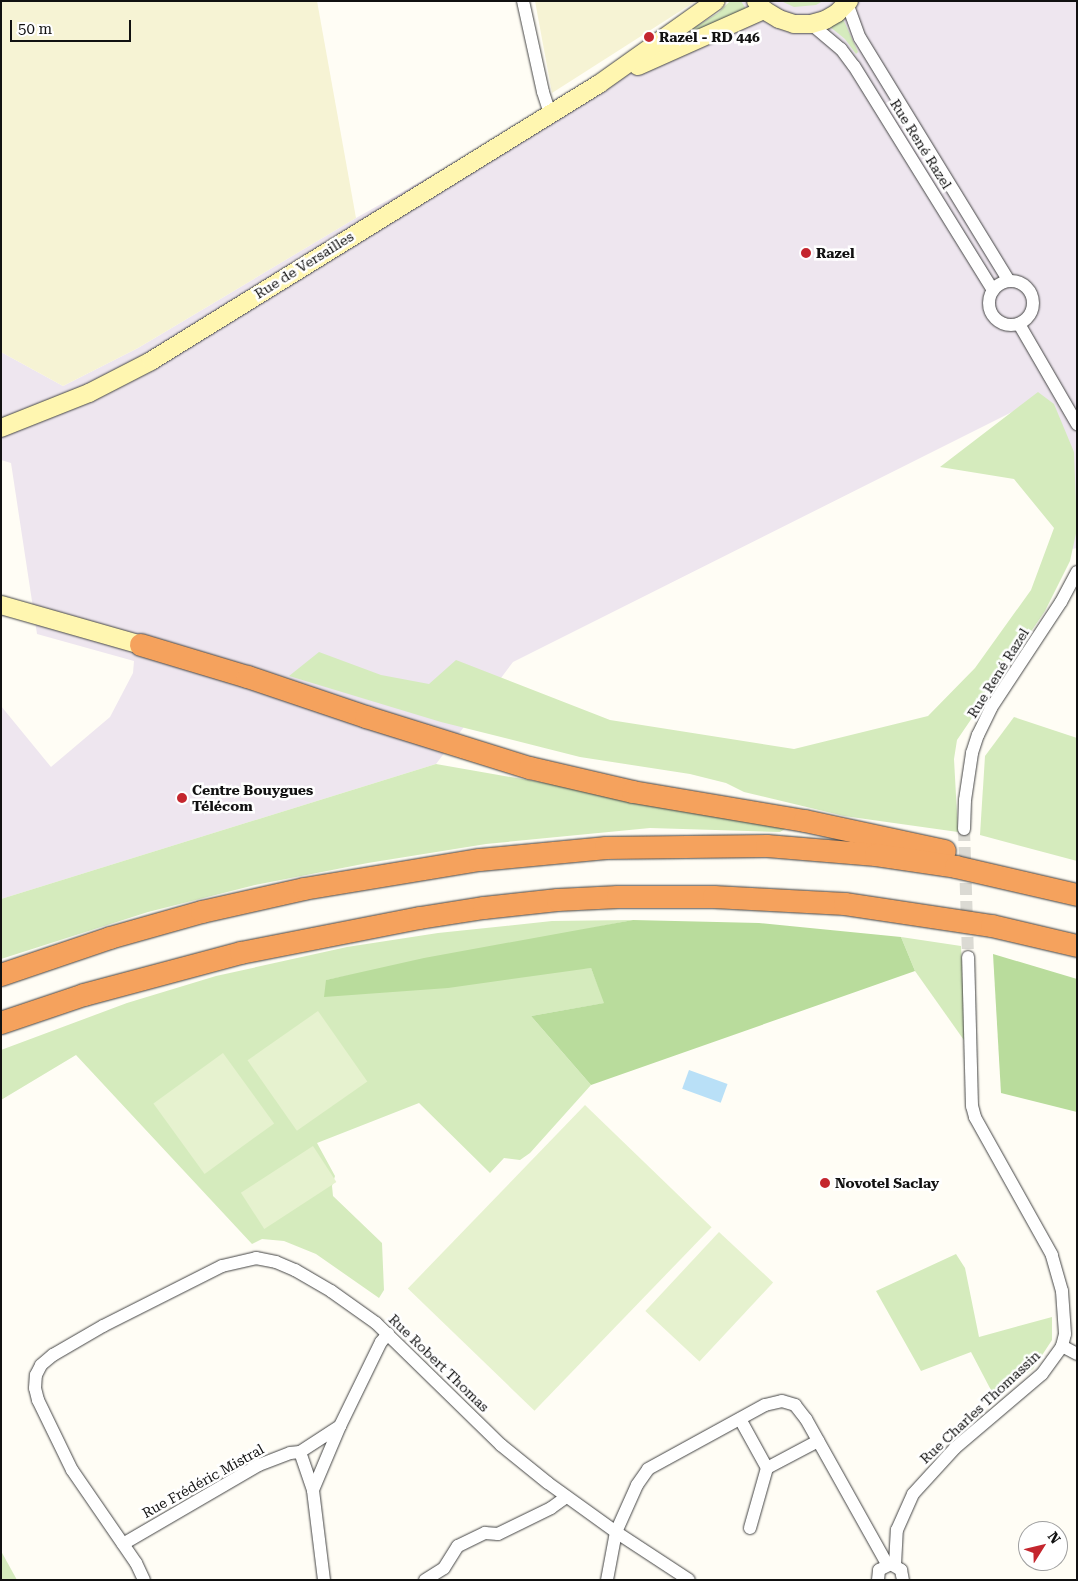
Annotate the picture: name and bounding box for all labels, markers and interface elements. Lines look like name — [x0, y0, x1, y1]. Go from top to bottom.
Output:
scale bar — [12, 10, 134, 42]
text: 50 m — [18, 20, 52, 38]
place label: Razel - RD 446 — [659, 29, 760, 45]
marker: Razel - RD 446 — [643, 31, 655, 43]
street label: Rue René Razel — [887, 96, 955, 192]
street label: Rue de Versailles — [251, 228, 357, 302]
place label: Razel — [816, 245, 855, 261]
marker: Razel — [800, 247, 812, 259]
street label: Rue René Razel — [964, 625, 1032, 721]
place label: Centre Bouygues Télécom — [192, 782, 313, 814]
marker: Centre Bouygues Télécom — [176, 792, 188, 804]
place label: Novotel Saclay — [835, 1175, 939, 1191]
marker: Novotel Saclay — [819, 1177, 831, 1189]
street label: Rue Robert Thomas — [385, 1311, 493, 1415]
street label: Rue Charles Thomassin — [916, 1347, 1044, 1467]
street label: Rue Frédéric Mistral — [139, 1441, 267, 1521]
north arrow — [1018, 1521, 1068, 1571]
text: N — [1045, 1529, 1064, 1547]

